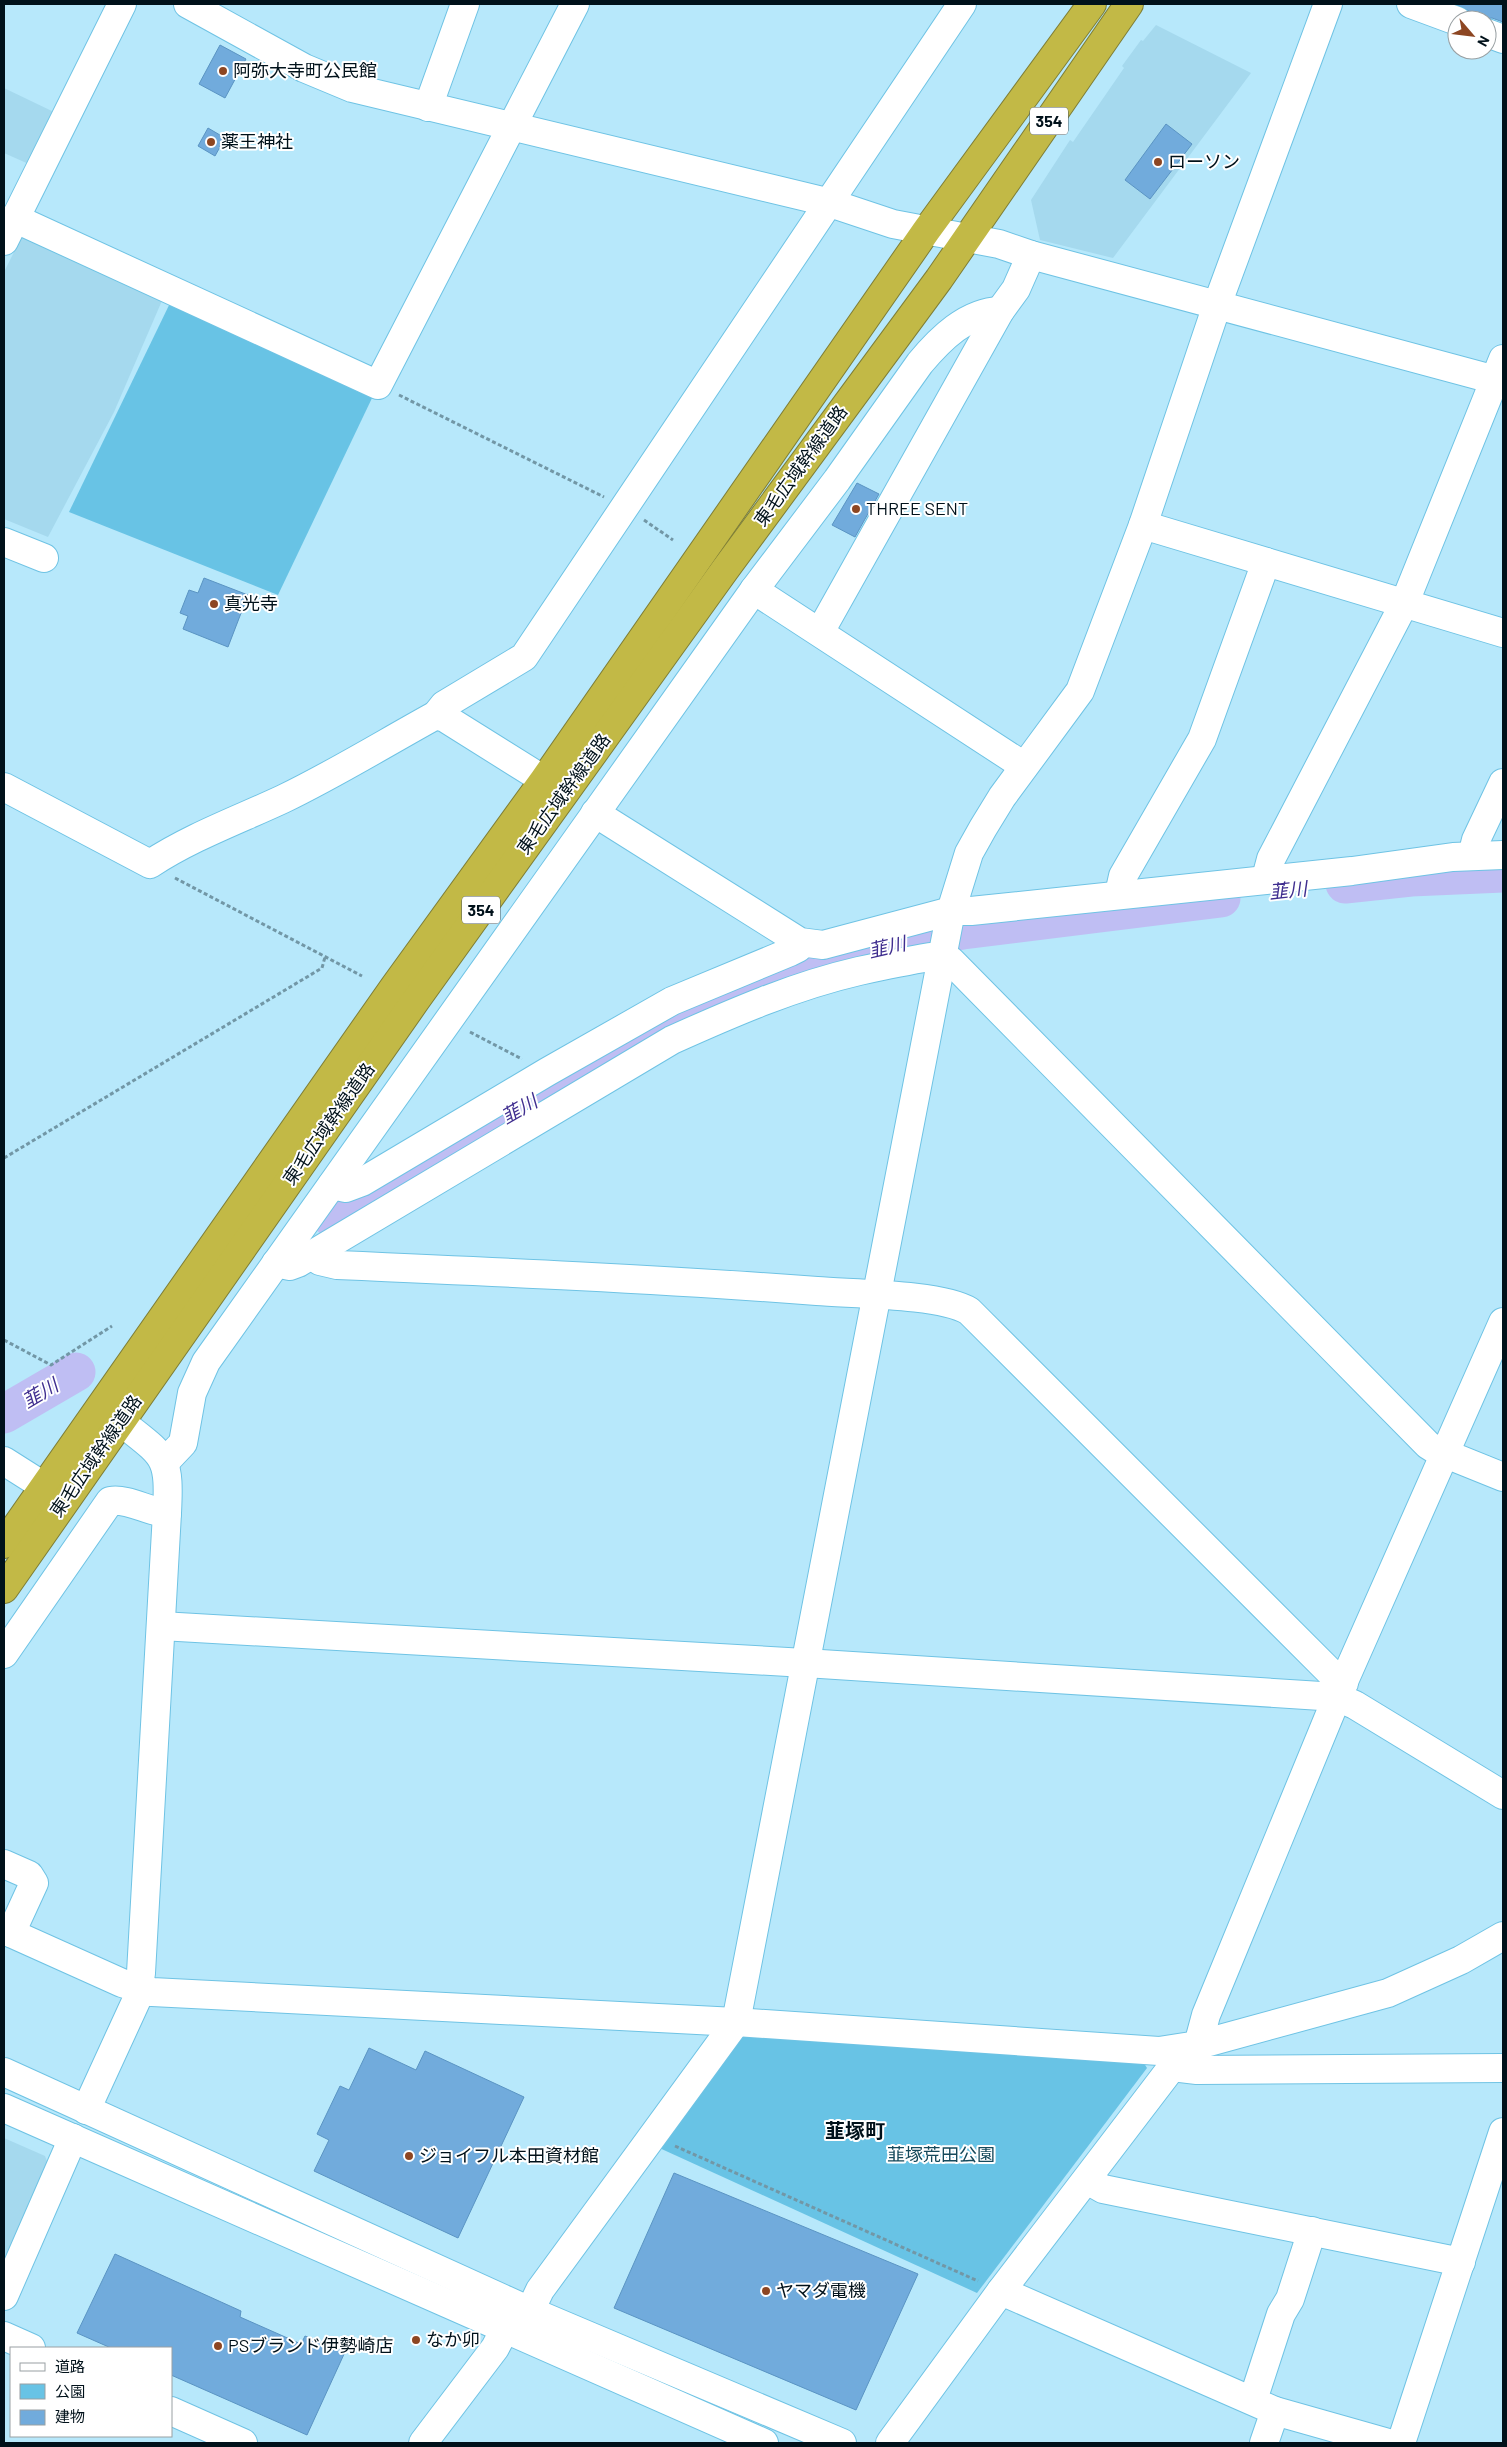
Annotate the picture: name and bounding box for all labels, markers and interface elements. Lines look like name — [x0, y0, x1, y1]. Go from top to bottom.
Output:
north arrow — [1447, 10, 1497, 60]
text: N — [1474, 33, 1494, 49]
place label: 阿弥大寺町公民館 — [233, 59, 377, 81]
marker: 阿弥大寺町公民館 — [217, 65, 229, 77]
road number: 354 — [1030, 108, 1068, 134]
place label: 薬王神社 — [221, 130, 293, 152]
marker: 薬王神社 — [205, 136, 217, 148]
place label: ローソン — [1168, 150, 1240, 172]
marker: ローソン — [1152, 156, 1164, 168]
street label: 東毛広域幹線道路 — [749, 401, 851, 530]
place label: THREE SENT — [866, 497, 968, 519]
marker: THREE SENT — [850, 503, 862, 515]
place label: 真光寺 — [224, 592, 278, 614]
marker: 真光寺 — [208, 598, 220, 610]
street label: 東毛広域幹線道路 — [512, 729, 614, 858]
water label: 韮川 — [1268, 876, 1310, 903]
road number: 354 — [462, 896, 500, 924]
water label: 韮川 — [866, 931, 910, 962]
street label: 東毛広域幹線道路 — [278, 1058, 378, 1189]
water label: 韮川 — [497, 1088, 543, 1128]
water label: 韮川 — [18, 1372, 64, 1412]
street label: 東毛広域幹線道路 — [45, 1390, 145, 1521]
district label: 韮塚町 — [825, 2118, 885, 2142]
park label: 韮塚荒田公園 — [887, 2143, 995, 2165]
place label: ジョイフル本田資材館 — [419, 2144, 599, 2166]
marker: ジョイフル本田資材館 — [403, 2150, 415, 2162]
place label: ヤマダ電機 — [776, 2279, 866, 2301]
marker: ヤマダ電機 — [760, 2285, 772, 2297]
place label: なか卯 — [426, 2328, 480, 2350]
place label: PSブランド伊勢崎店 — [228, 2334, 393, 2356]
marker: なか卯 — [410, 2334, 422, 2346]
marker: PSブランド伊勢崎店 — [212, 2340, 224, 2352]
legend — [10, 2347, 172, 2437]
text: 道路 — [55, 2357, 85, 2375]
text: 公園 — [55, 2382, 85, 2400]
text: 建物 — [55, 2407, 85, 2425]

